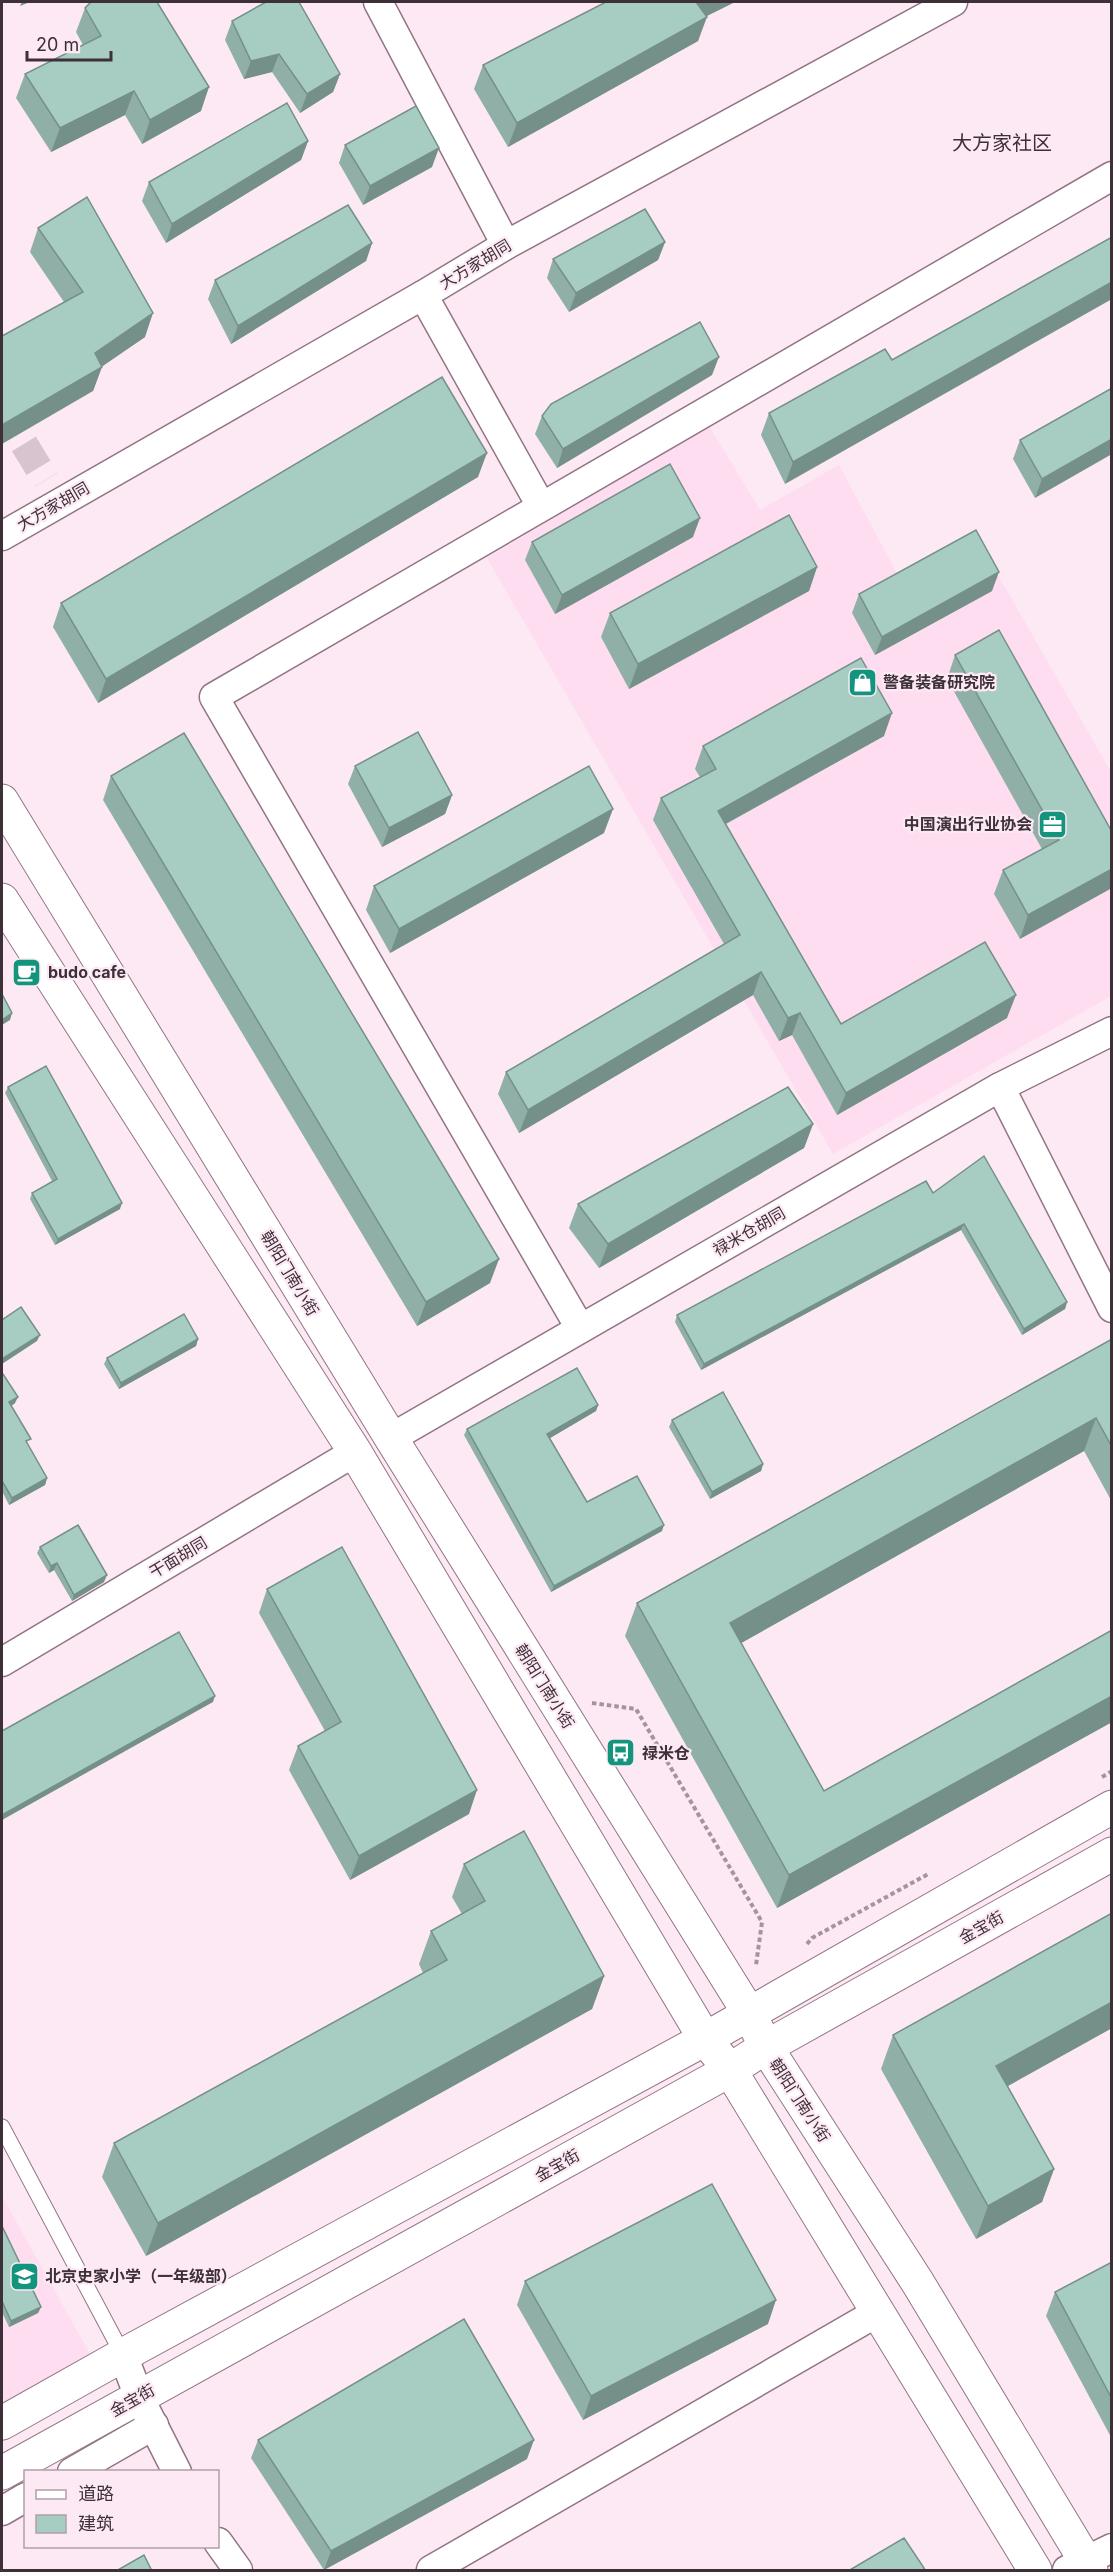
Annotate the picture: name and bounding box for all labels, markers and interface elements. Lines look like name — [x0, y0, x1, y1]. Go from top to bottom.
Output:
scale bar — [27, 24, 111, 62]
text: 20 m — [36, 34, 79, 55]
district label: 大方家社区 — [952, 131, 1052, 155]
street label: 大方家胡同 — [436, 235, 514, 293]
street label: 大方家胡同 — [13, 477, 93, 535]
shop icon: 警备装备研究院 — [846, 666, 878, 698]
place label: 警备装备研究院 — [883, 672, 995, 692]
office icon: 中国演出行业协会 — [1037, 808, 1069, 840]
place label: 中国演出行业协会 — [904, 814, 1032, 834]
cafe icon: budo cafe — [11, 956, 43, 988]
place label: budo cafe — [48, 962, 126, 982]
street label: 禄米仓胡同 — [709, 1202, 789, 1260]
street label: 朝阳门南小街 — [257, 1227, 323, 1319]
street label: 干面胡同 — [145, 1532, 211, 1582]
street label: 朝阳门南小街 — [511, 1640, 579, 1732]
bus stop icon: 禄米仓 — [605, 1737, 637, 1769]
place label: 禄米仓 — [642, 1743, 690, 1763]
street label: 金宝街 — [955, 1907, 1007, 1947]
street label: 朝阳门南小街 — [765, 2054, 835, 2146]
street label: 金宝街 — [531, 2145, 583, 2185]
school or university icon: 北京史家小学（一年级部） — [8, 2260, 40, 2292]
place label: 北京史家小学（一年级部） — [45, 2266, 237, 2286]
street label: 金宝街 — [106, 2380, 158, 2420]
legend — [24, 2470, 219, 2548]
text: 道路 — [78, 2483, 114, 2504]
text: 建筑 — [78, 2513, 114, 2534]

